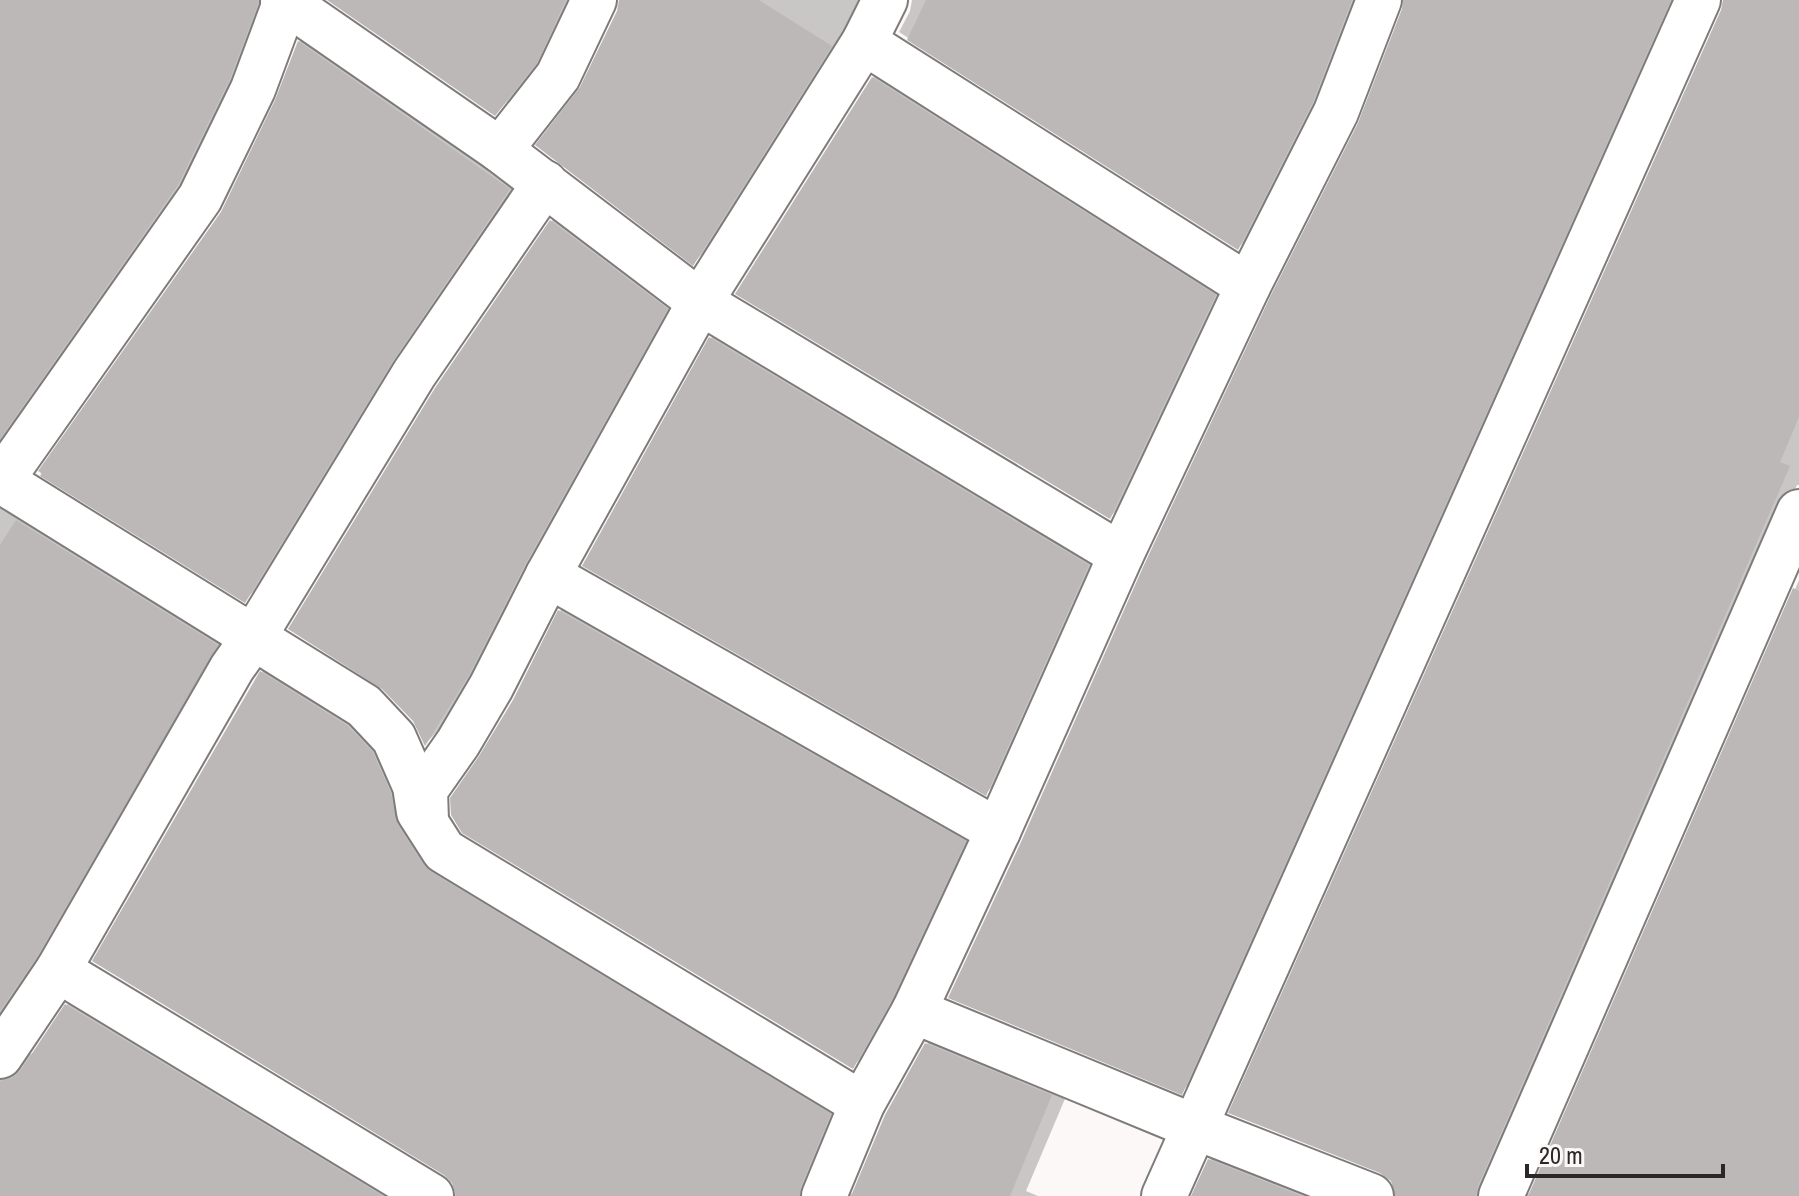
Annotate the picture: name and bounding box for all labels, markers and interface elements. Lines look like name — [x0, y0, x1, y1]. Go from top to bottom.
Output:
scale bar — [1527, 1128, 1723, 1178]
text: 20 m — [1539, 1139, 1583, 1171]

